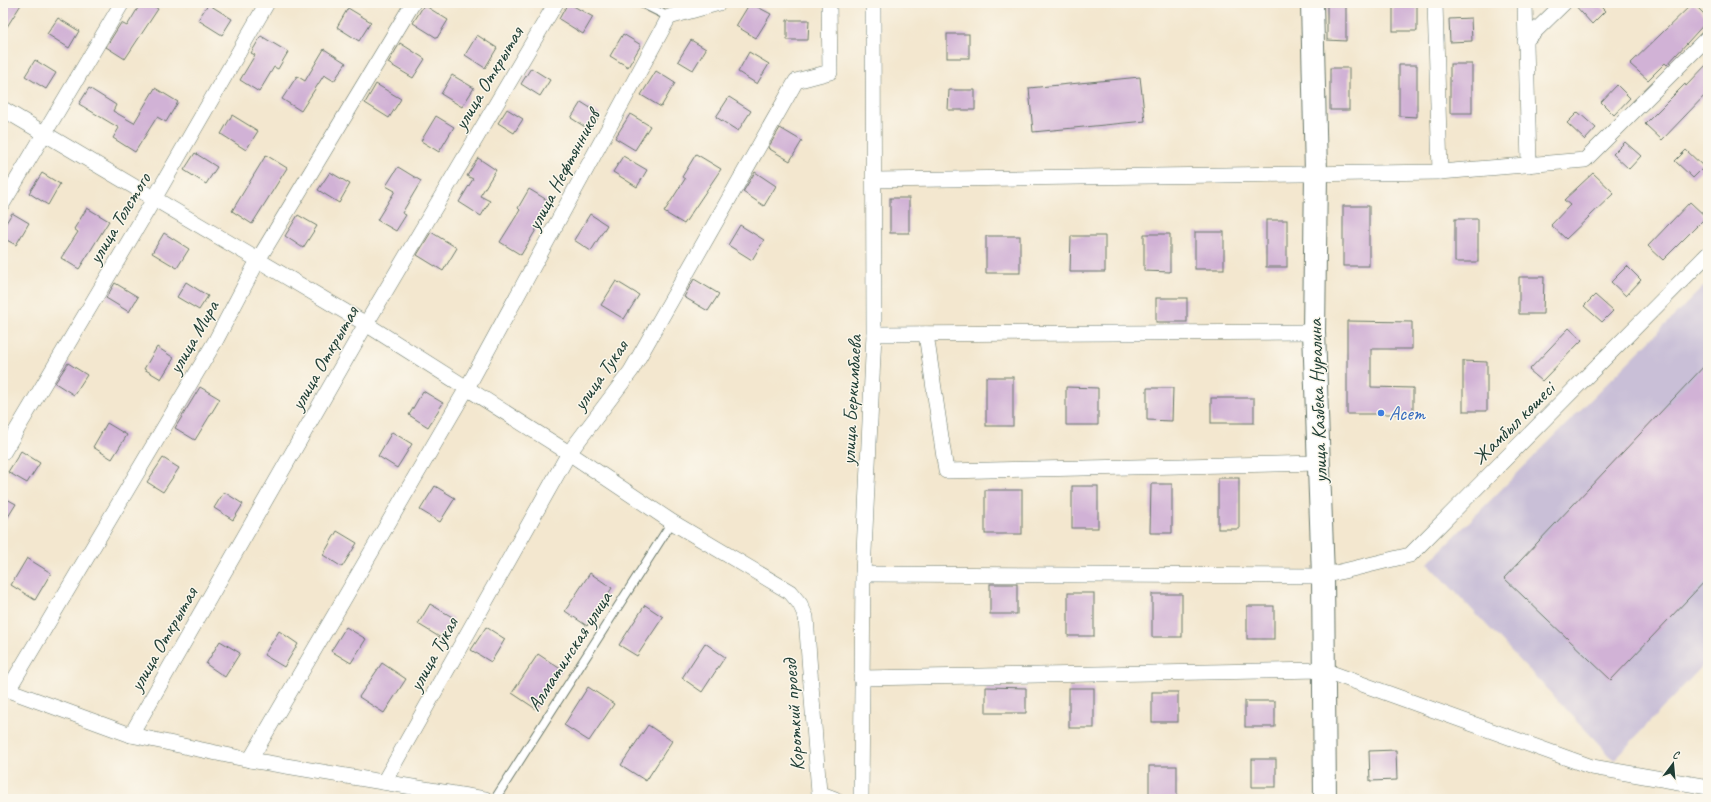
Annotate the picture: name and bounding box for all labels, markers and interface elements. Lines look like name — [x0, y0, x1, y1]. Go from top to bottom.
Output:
street label: улица Открытая — [447, 21, 530, 135]
street label: улица Нефтянников — [521, 103, 607, 236]
street label: улица Толстого — [82, 167, 157, 269]
street label: улица Мира — [162, 294, 225, 379]
street label: улица Открытая — [284, 300, 365, 415]
street label: улица Казбека Нуралина — [1302, 317, 1333, 484]
street label: улица Беркимбаева — [836, 332, 867, 467]
street label: улица Тукая — [567, 334, 635, 416]
street label: Жамбыл көшесі — [1467, 375, 1562, 470]
place label: Асет — [1389, 401, 1427, 426]
marker: Асет — [1376, 408, 1386, 418]
street label: улица Открытая — [123, 581, 204, 696]
street label: Алматинская улица — [521, 586, 618, 716]
street label: улица Тукая — [403, 611, 465, 696]
street label: Короткий проезд — [777, 656, 810, 772]
north arrow — [1653, 744, 1693, 784]
text: С — [1671, 747, 1682, 762]

